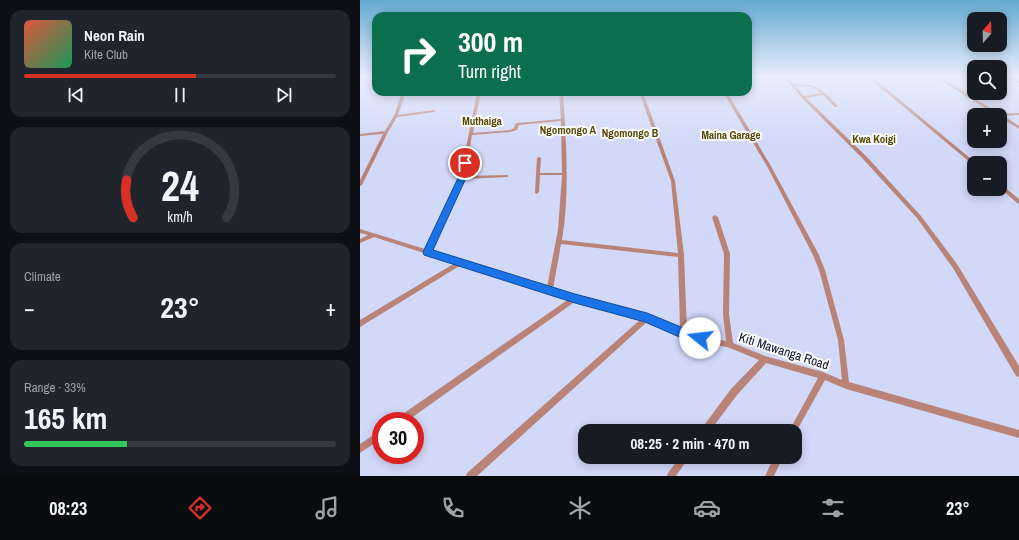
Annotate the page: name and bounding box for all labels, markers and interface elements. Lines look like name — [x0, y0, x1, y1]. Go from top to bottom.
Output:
north arrow — [967, 12, 1007, 52]
map controls — [967, 12, 1007, 196]
text: 300 m — [458, 23, 523, 61]
text: Neon Rain — [84, 25, 145, 46]
icon: right — [392, 28, 444, 80]
text: Kite Club — [84, 46, 128, 63]
text: Turn right — [458, 59, 521, 84]
button: search — [967, 60, 1007, 100]
icon: previous — [65, 84, 87, 106]
icon: pause — [169, 84, 191, 106]
icon: next — [273, 84, 295, 106]
button: + — [967, 108, 1007, 148]
district label: Muthaiga — [462, 114, 502, 128]
district label: Ngomongo A — [540, 123, 597, 137]
district label: Ngomongo B — [602, 126, 659, 140]
district label: Maina Garage — [701, 128, 761, 142]
district label: Kwa Koigi — [852, 132, 896, 146]
pin — [448, 146, 482, 180]
icon: arrive — [454, 152, 476, 174]
button: − — [967, 156, 1007, 196]
text: 24 — [161, 158, 199, 214]
text: km/h — [167, 206, 193, 225]
text: Climate — [24, 268, 61, 285]
text: 23° — [160, 287, 200, 327]
text: − — [24, 293, 35, 323]
text: + — [325, 293, 336, 323]
position arrow — [679, 317, 721, 359]
street label: Kiti Mawanga Road — [737, 328, 831, 374]
text: Range · 33% — [24, 379, 86, 396]
text: 165 km — [24, 398, 107, 438]
speed limit sign: 30 — [372, 412, 424, 464]
text: 08:25 · 2 min · 470 m — [631, 433, 749, 454]
icon: directions — [186, 494, 214, 522]
icon: music — [313, 494, 341, 522]
icon: phone — [439, 494, 467, 522]
icon: climate — [566, 494, 594, 522]
icon: car — [693, 494, 721, 522]
icon: filters — [819, 494, 847, 522]
text: 08:23 — [49, 496, 87, 521]
text: 23° — [946, 496, 970, 521]

